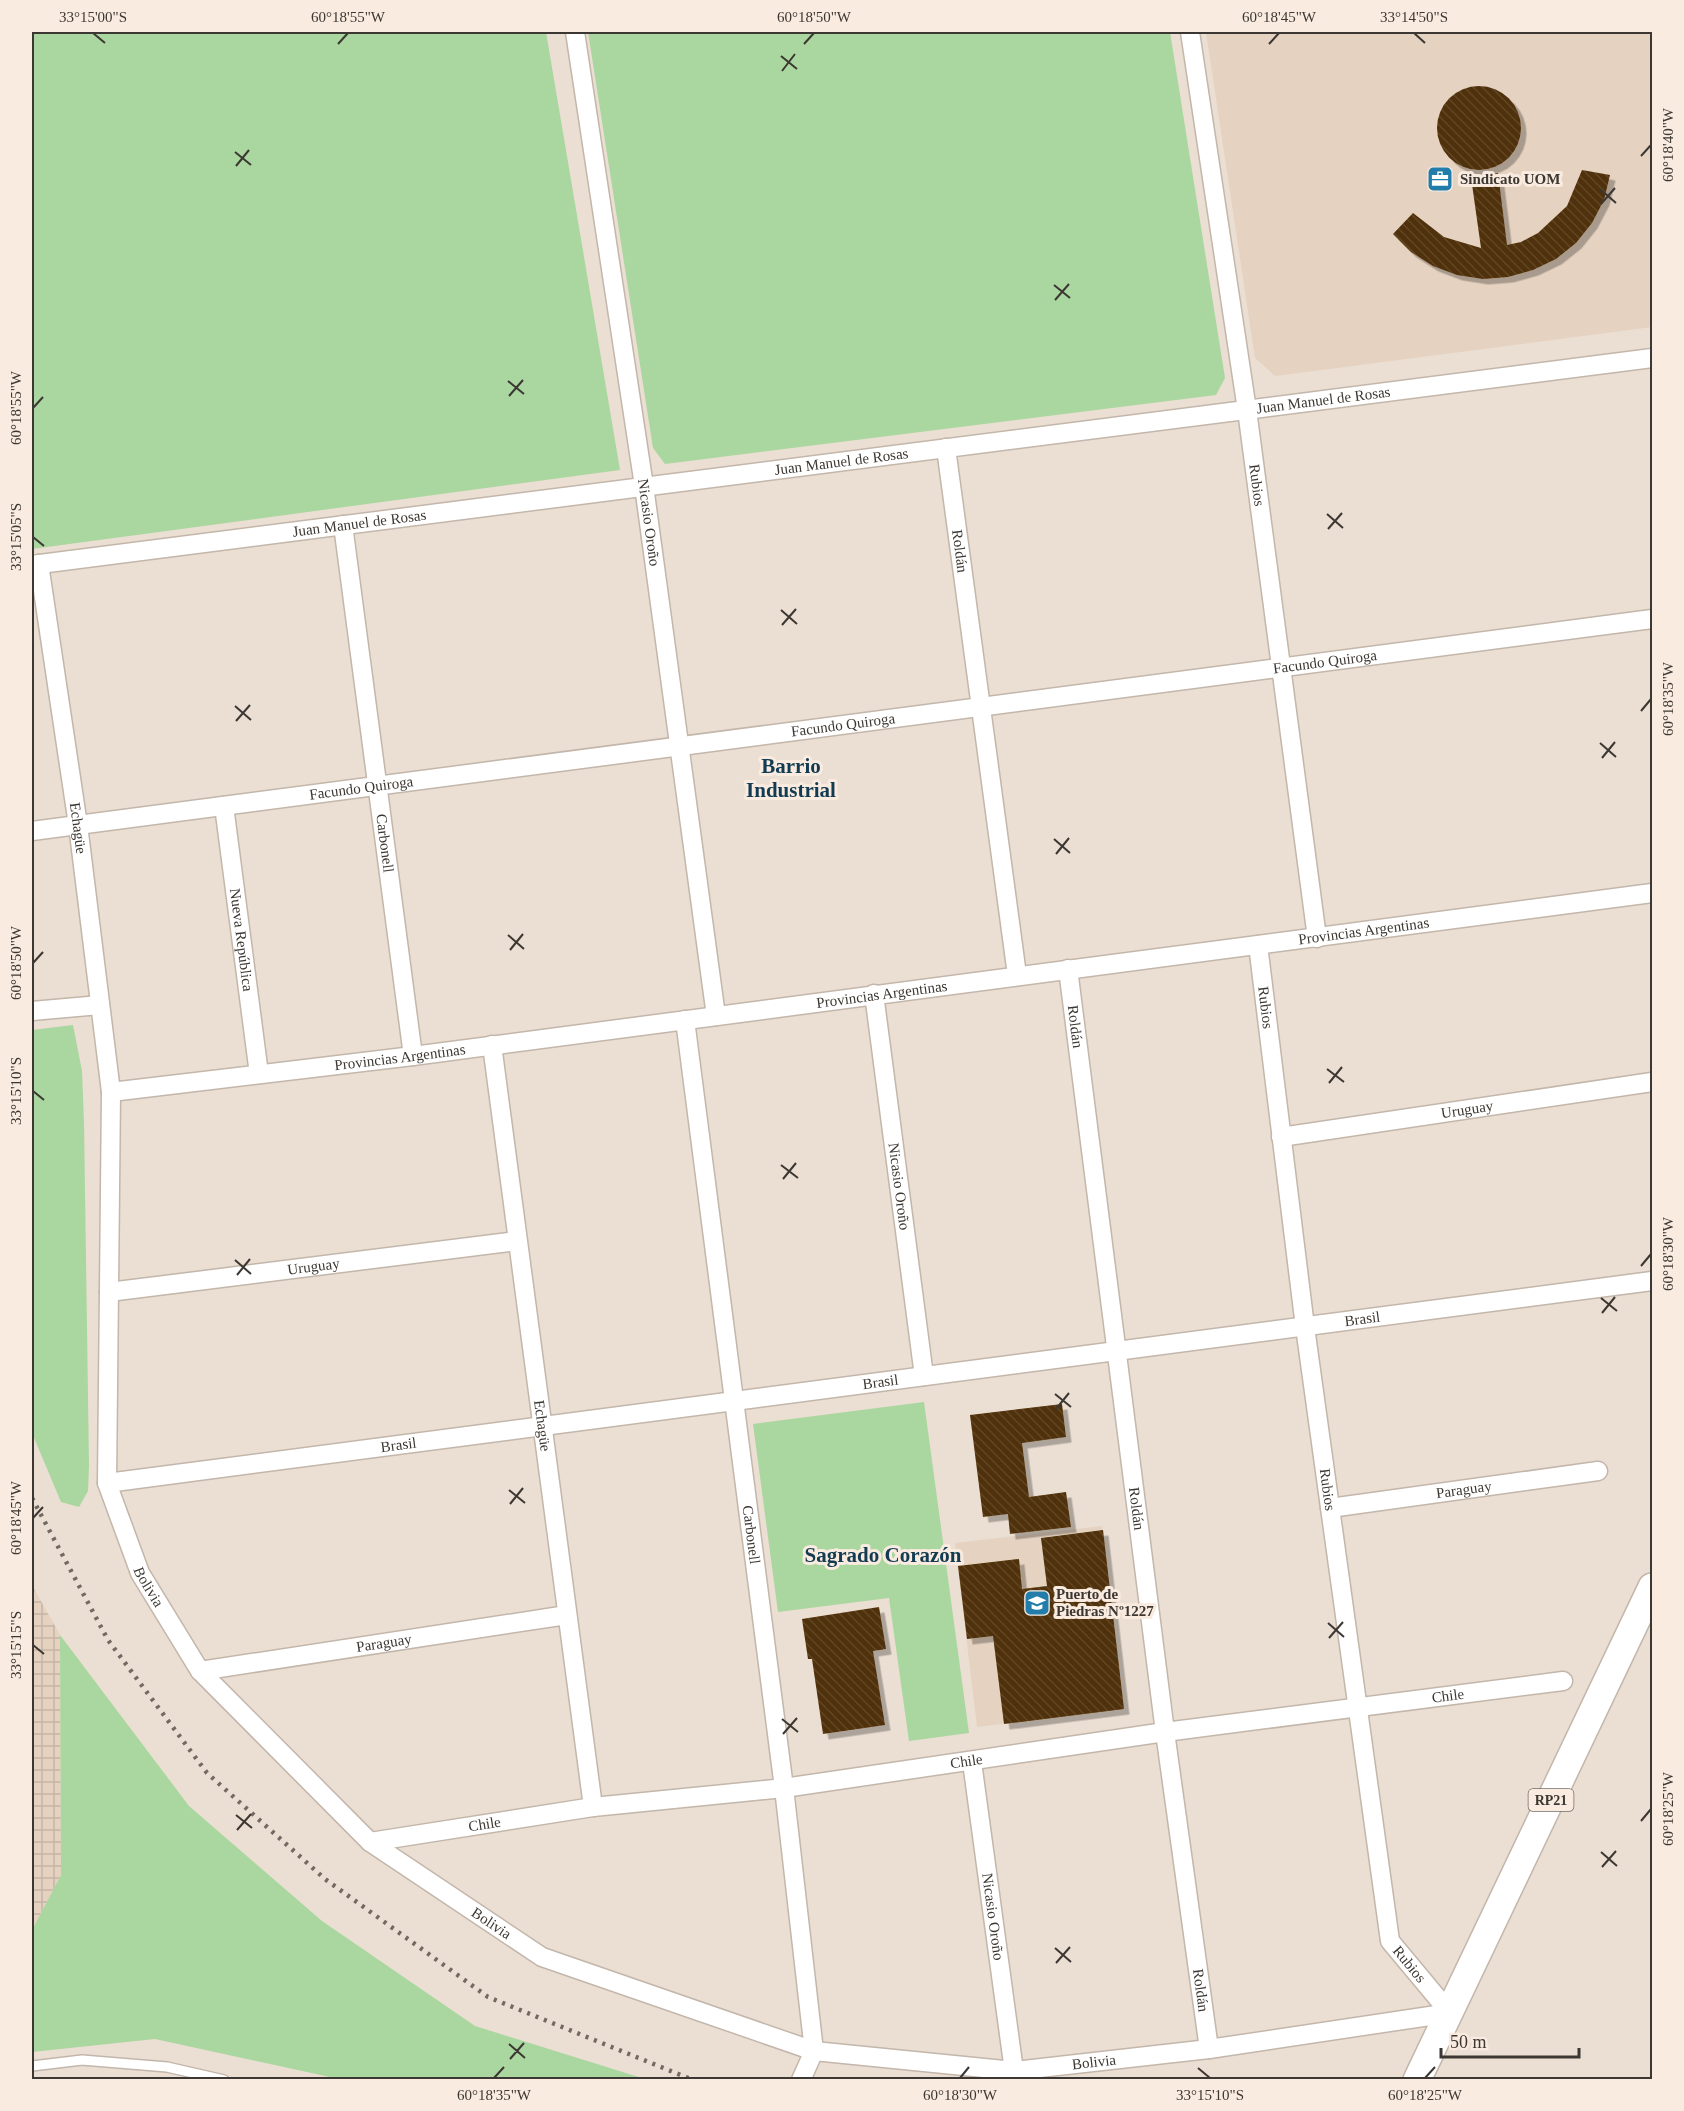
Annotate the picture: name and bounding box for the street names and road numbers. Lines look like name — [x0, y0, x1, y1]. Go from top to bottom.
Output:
street label: Juan Manuel de Rosas — [1256, 383, 1391, 416]
street label: Juan Manuel de Rosas — [774, 445, 909, 478]
street label: Rubios — [1246, 463, 1268, 507]
street label: Nicasio Oroño — [635, 478, 663, 567]
street label: Juan Manuel de Rosas — [292, 507, 427, 540]
street label: Roldán — [949, 529, 971, 574]
street label: Facundo Quiroga — [1272, 647, 1378, 677]
street label: Facundo Quiroga — [790, 710, 896, 740]
street label: Facundo Quiroga — [308, 773, 414, 803]
street label: Echagüe — [67, 801, 90, 855]
street label: Carbonell — [373, 813, 397, 874]
street label: Nueva República — [227, 887, 256, 993]
street label: Provincias Argentinas — [1297, 914, 1430, 947]
street label: Provincias Argentinas — [815, 978, 948, 1011]
street label: Rubios — [1255, 985, 1276, 1030]
street label: Roldán — [1065, 1004, 1086, 1050]
street label: Provincias Argentinas — [334, 1041, 467, 1073]
street label: Uruguay — [1440, 1098, 1495, 1121]
street label: Nicasio Oroño — [886, 1142, 913, 1231]
street label: Uruguay — [286, 1255, 341, 1278]
street label: Brasil — [1343, 1309, 1381, 1329]
street label: Brasil — [862, 1372, 899, 1392]
street label: Echagüe — [531, 1399, 554, 1453]
street label: Brasil — [380, 1435, 417, 1455]
street label: Rubios — [1317, 1467, 1338, 1512]
street label: Paraguay — [1435, 1478, 1493, 1501]
street label: Roldán — [1126, 1486, 1147, 1532]
street label: Carbonell — [740, 1504, 763, 1565]
street label: Bolivia — [130, 1565, 167, 1610]
street label: Paraguay — [355, 1631, 413, 1655]
street label: Chile — [1431, 1686, 1465, 1706]
street label: Chile — [949, 1751, 984, 1771]
road number: RP21 — [1528, 1789, 1574, 1811]
street label: Chile — [467, 1814, 502, 1834]
street label: Nicasio Oroño — [979, 1872, 1007, 1961]
street label: Bolivia — [469, 1904, 515, 1942]
street label: Rubios — [1390, 1943, 1429, 1986]
street label: Roldán — [1190, 1968, 1212, 2013]
street label: Bolivia — [1071, 2052, 1117, 2072]

